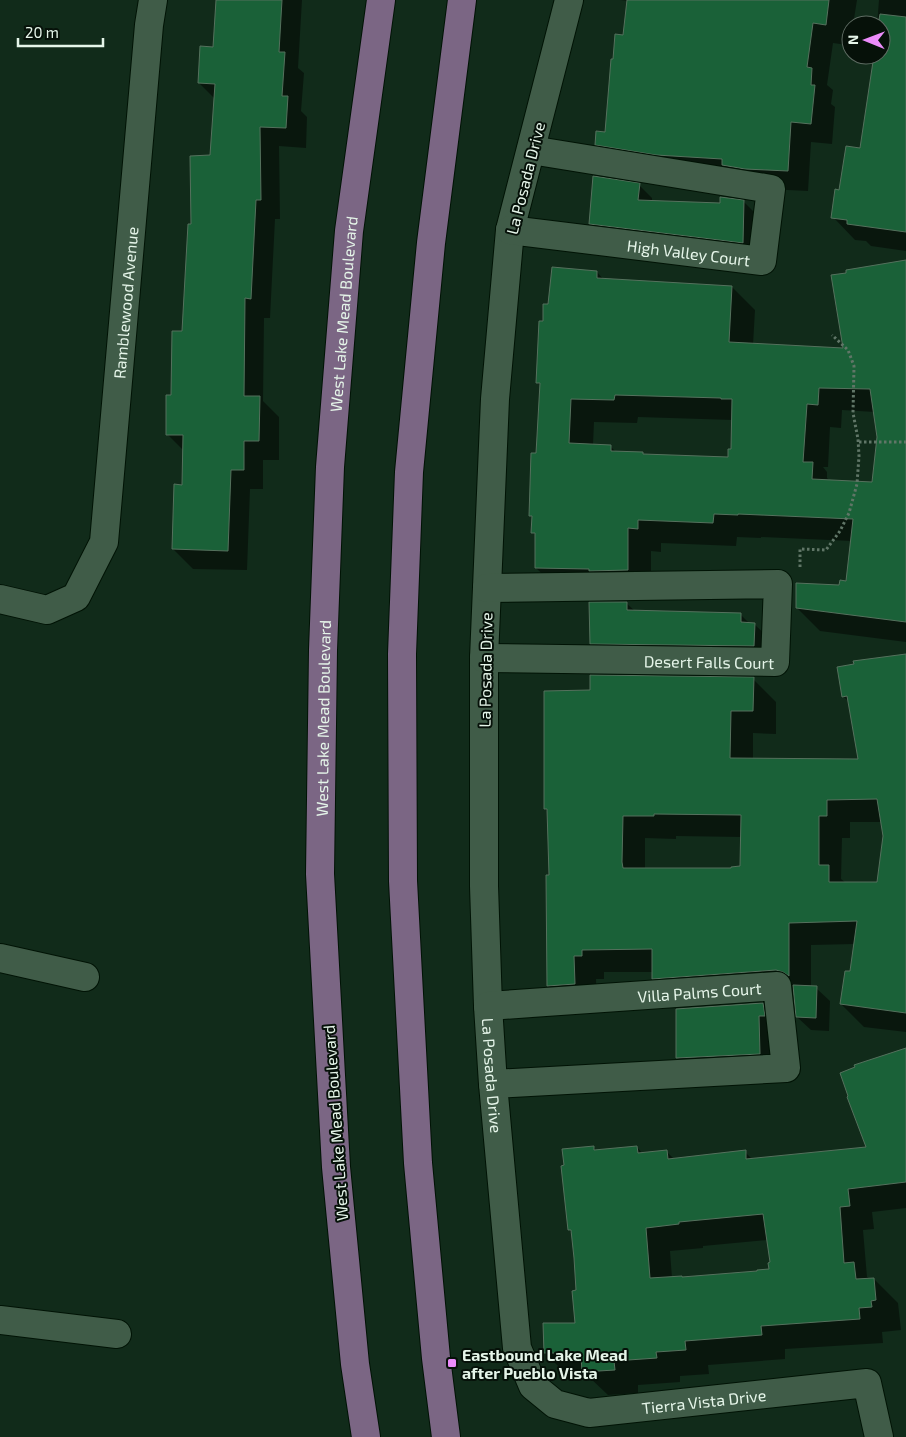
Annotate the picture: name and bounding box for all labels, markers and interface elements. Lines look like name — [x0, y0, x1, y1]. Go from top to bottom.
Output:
scale bar — [18, 15, 102, 47]
north arrow — [841, 15, 891, 65]
text: 20 m — [25, 23, 59, 41]
text: N — [844, 35, 861, 45]
street label: La Posada Drive — [502, 120, 548, 236]
street label: West Lake Mead Boulevard — [325, 215, 361, 413]
street label: Ramblewood Avenue — [109, 226, 141, 379]
street label: High Valley Court — [626, 235, 751, 269]
street label: La Posada Drive — [474, 612, 496, 728]
street label: West Lake Mead Boulevard — [311, 620, 334, 817]
street label: Desert Falls Court — [644, 651, 774, 671]
street label: Villa Palms Court — [637, 978, 762, 1005]
street label: La Posada Drive — [479, 1017, 507, 1134]
street label: West Lake Mead Boulevard — [319, 1024, 351, 1222]
place label: Eastbound Lake Mead after Pueblo Vista — [462, 1345, 628, 1382]
marker: Eastbound Lake Mead after Pueblo Vista — [446, 1357, 458, 1369]
street label: Tierra Vista Drive — [641, 1384, 767, 1417]

